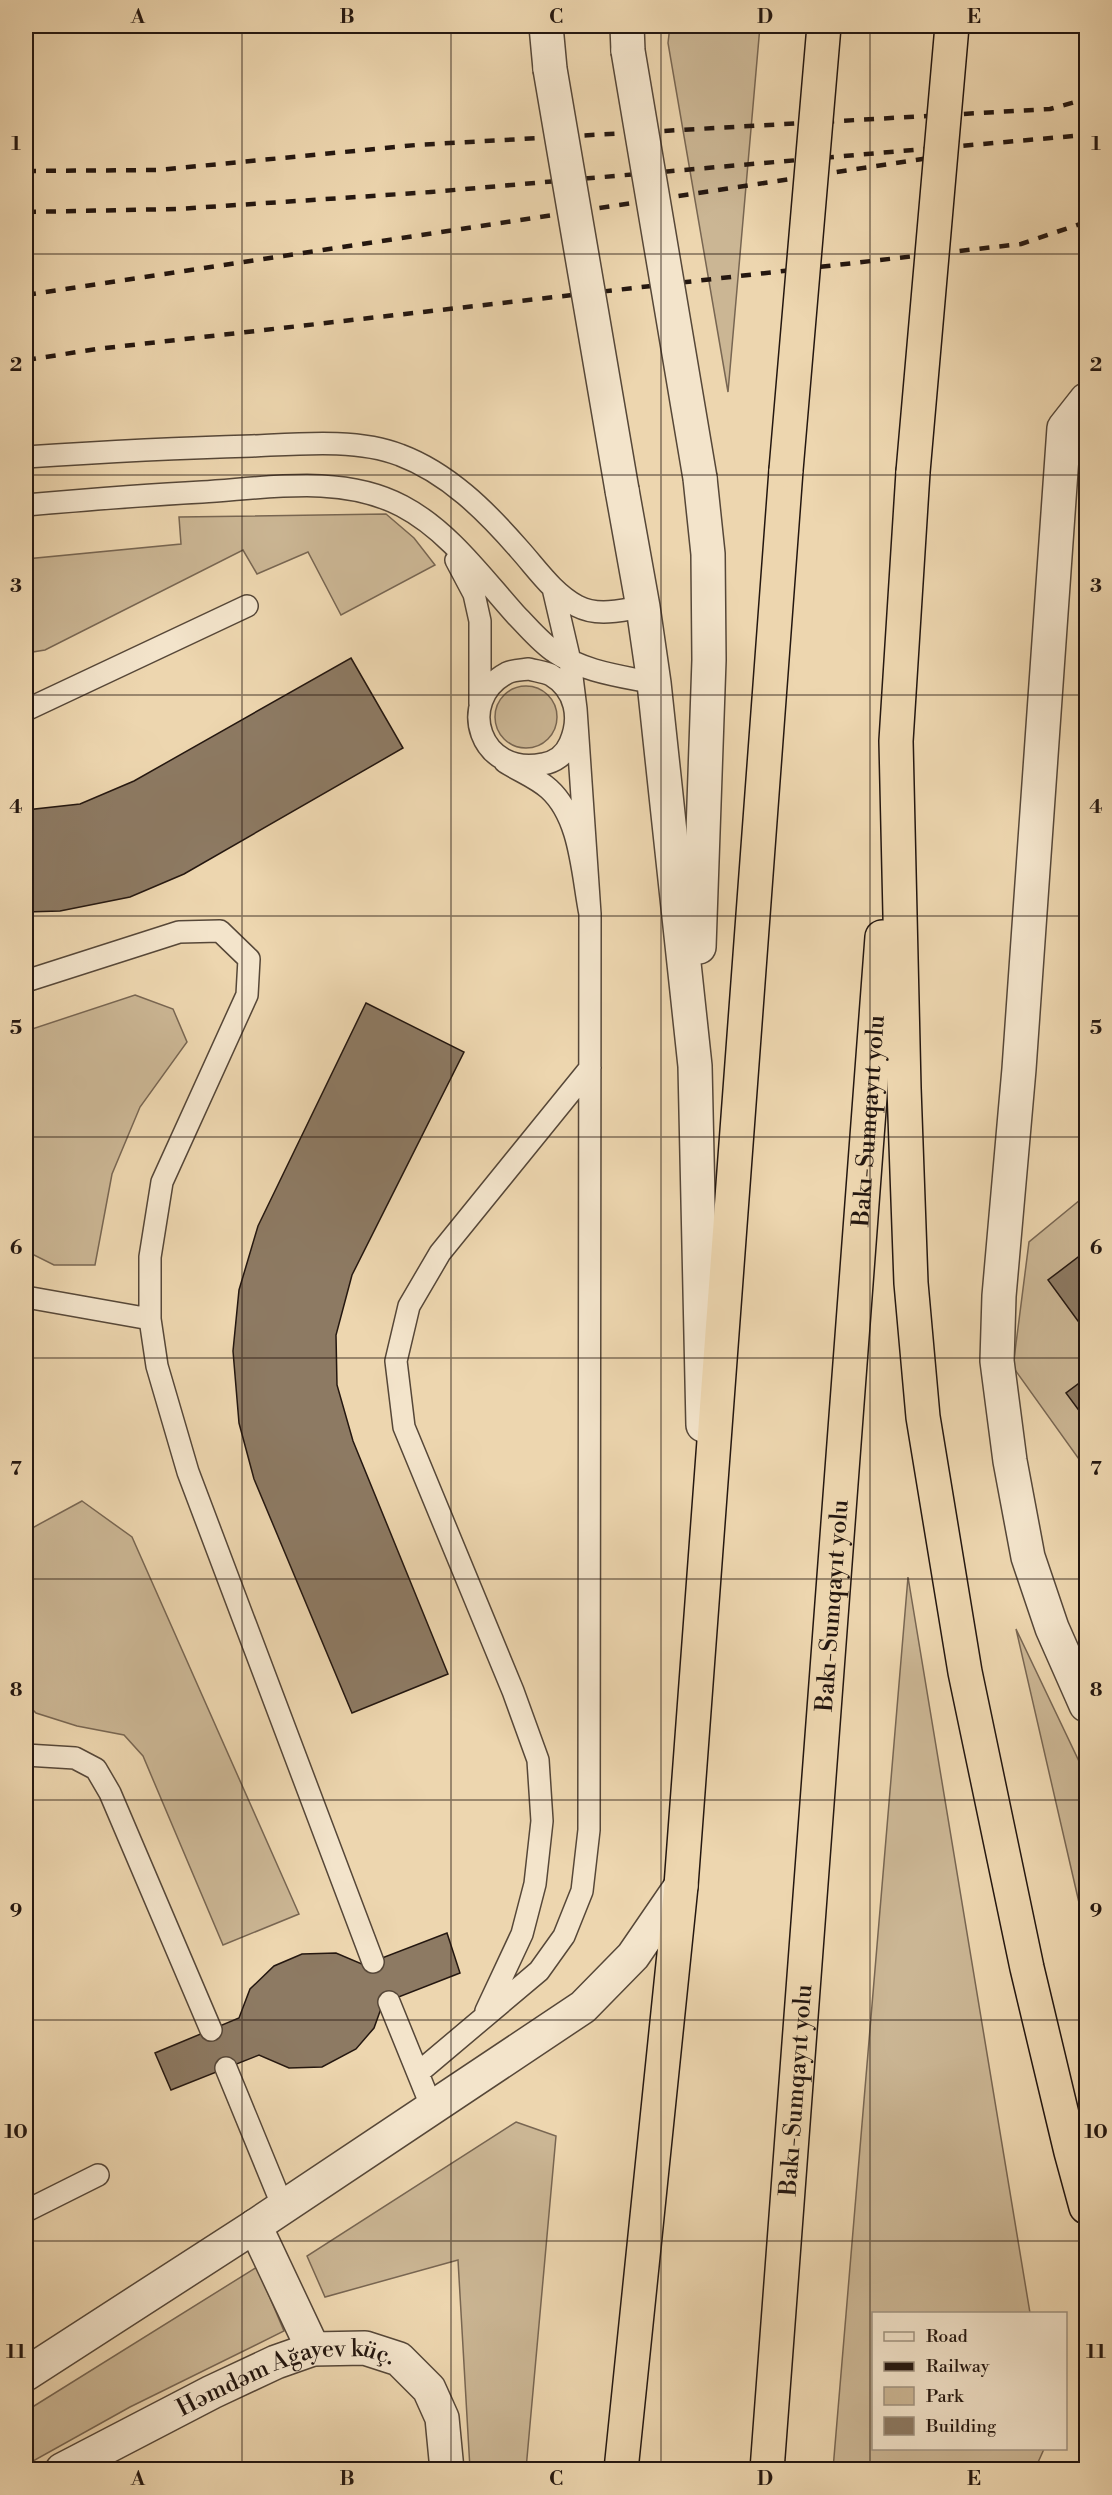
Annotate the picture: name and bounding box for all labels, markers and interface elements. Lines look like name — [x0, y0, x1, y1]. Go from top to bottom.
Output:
text: A — [130, 5, 146, 30]
text: B — [339, 5, 355, 30]
text: C — [549, 5, 563, 30]
text: D — [757, 5, 773, 30]
text: E — [967, 5, 981, 30]
text: 1 — [11, 132, 21, 157]
text: 1 — [1091, 132, 1101, 157]
text: 2 — [10, 353, 22, 378]
text: 2 — [1090, 353, 1102, 378]
text: 3 — [10, 574, 22, 599]
text: 3 — [1090, 574, 1102, 599]
text: 4 — [9, 795, 23, 820]
text: 4 — [1089, 795, 1103, 820]
street label: Bakı-Sumqayıt yolu — [846, 1014, 892, 1229]
text: 5 — [10, 1016, 22, 1041]
text: 5 — [1090, 1016, 1102, 1041]
text: 6 — [10, 1236, 23, 1261]
text: 6 — [1090, 1236, 1103, 1261]
text: 7 — [10, 1457, 22, 1482]
text: 7 — [1090, 1457, 1102, 1482]
street label: Bakı-Sumqayıt yolu — [810, 1498, 856, 1714]
text: 8 — [10, 1678, 23, 1703]
text: 8 — [1090, 1678, 1103, 1703]
text: 9 — [10, 1899, 22, 1924]
text: 9 — [1090, 1899, 1102, 1924]
street label: Bakı-Sumqayıt yolu — [774, 1983, 819, 2198]
text: 10 — [4, 2120, 28, 2145]
text: 10 — [1084, 2120, 1108, 2145]
legend — [872, 2312, 1067, 2450]
text: Road — [926, 2325, 969, 2348]
street label: Həmdəm Ağayev küç. — [172, 2334, 398, 2424]
text: 11 — [6, 2340, 26, 2365]
text: 11 — [1086, 2340, 1106, 2365]
text: Railway — [926, 2355, 990, 2378]
text: Park — [926, 2385, 965, 2408]
text: Building — [925, 2415, 997, 2438]
text: A — [130, 2467, 146, 2492]
text: B — [339, 2467, 355, 2492]
text: C — [549, 2467, 563, 2492]
text: D — [757, 2467, 773, 2492]
text: E — [967, 2467, 981, 2492]

